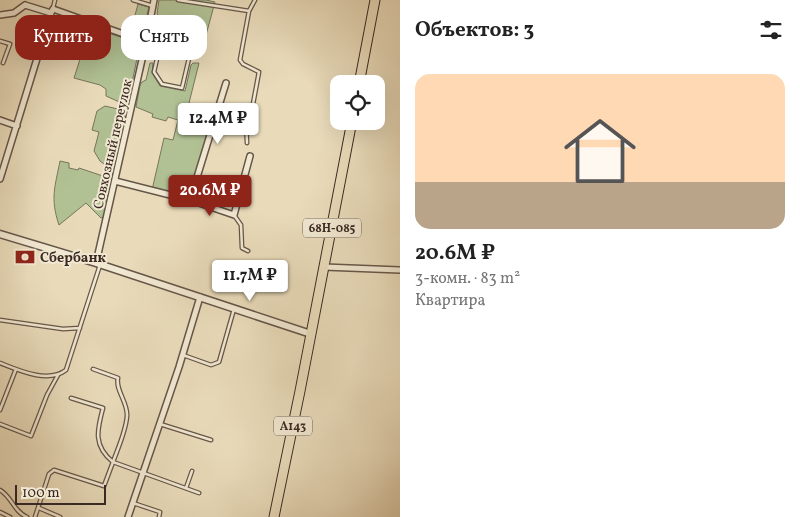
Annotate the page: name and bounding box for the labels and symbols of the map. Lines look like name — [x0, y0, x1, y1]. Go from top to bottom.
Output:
street label: Совхозный переулок — [89, 77, 138, 211]
pin: 12.4M ₽ — [172, 102, 264, 145]
pin: 20.6M ₽ — [164, 174, 256, 217]
road number: 68Н-085 — [303, 218, 361, 238]
bank icon: Сбербанк — [14, 246, 36, 268]
place label: Сбербанк — [40, 249, 107, 268]
pin: 11.7M ₽ — [204, 260, 296, 302]
road number: А143 — [274, 416, 312, 436]
scale bar — [15, 482, 106, 505]

